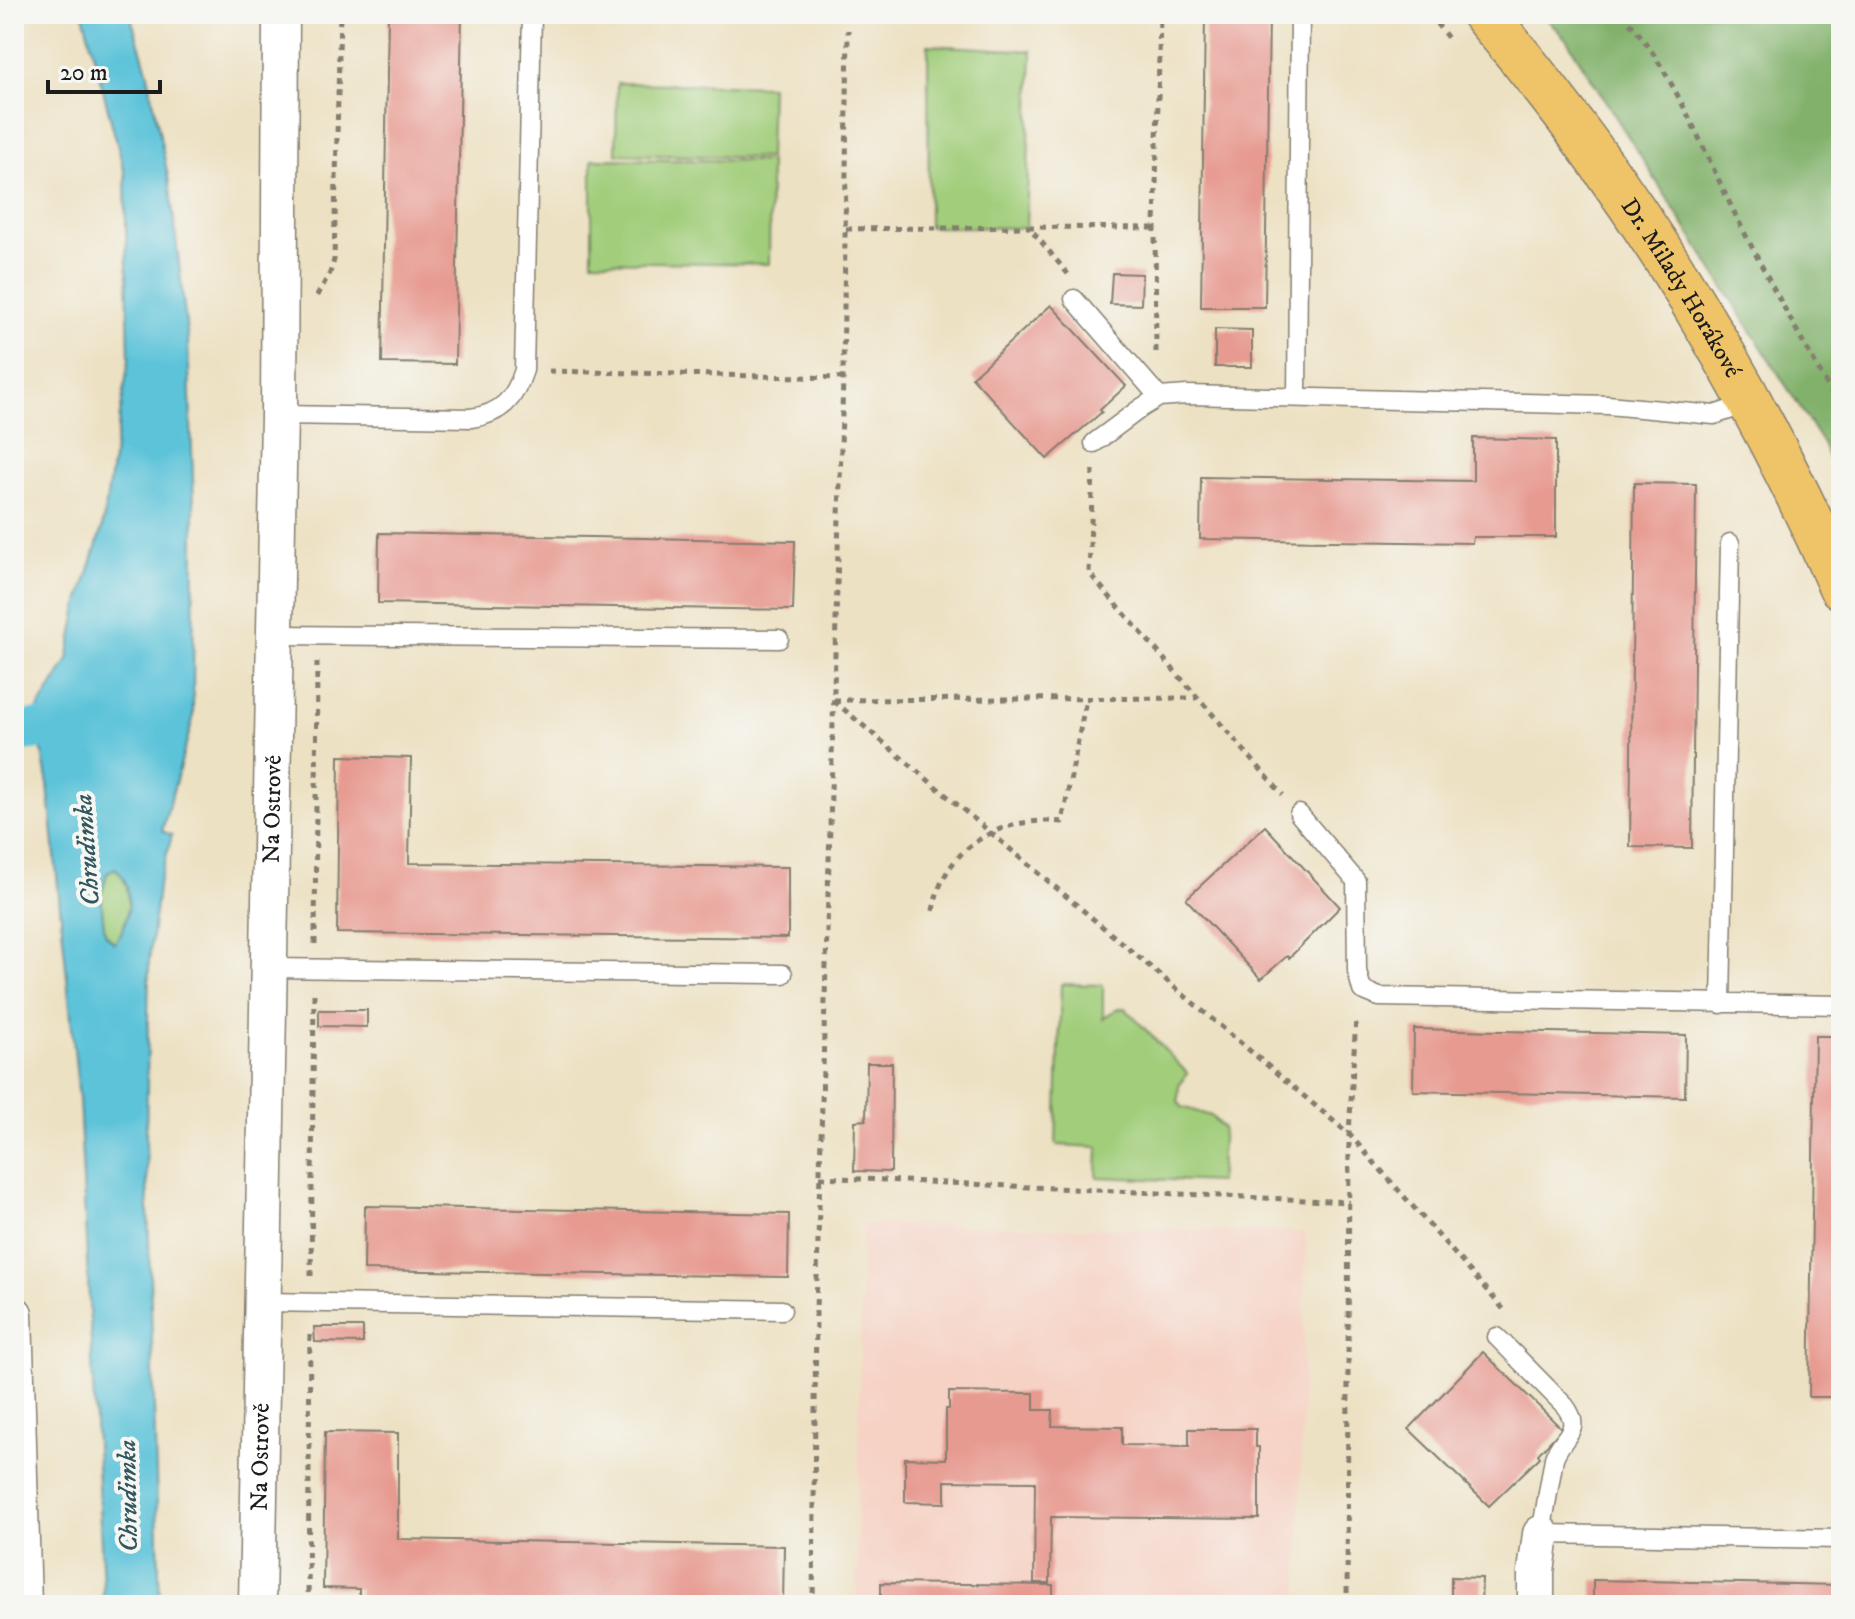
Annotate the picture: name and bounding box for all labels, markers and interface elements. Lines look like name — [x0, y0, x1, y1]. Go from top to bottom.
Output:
scale bar — [48, 44, 160, 94]
text: 20 m — [60, 58, 108, 88]
street label: Dr. Milady Horákové — [1614, 193, 1747, 383]
street label: Na Ostrově — [257, 755, 289, 864]
water label: Chrudimka — [67, 793, 108, 907]
street label: Na Ostrově — [245, 1403, 277, 1511]
water label: Chrudimka — [111, 1439, 146, 1553]

